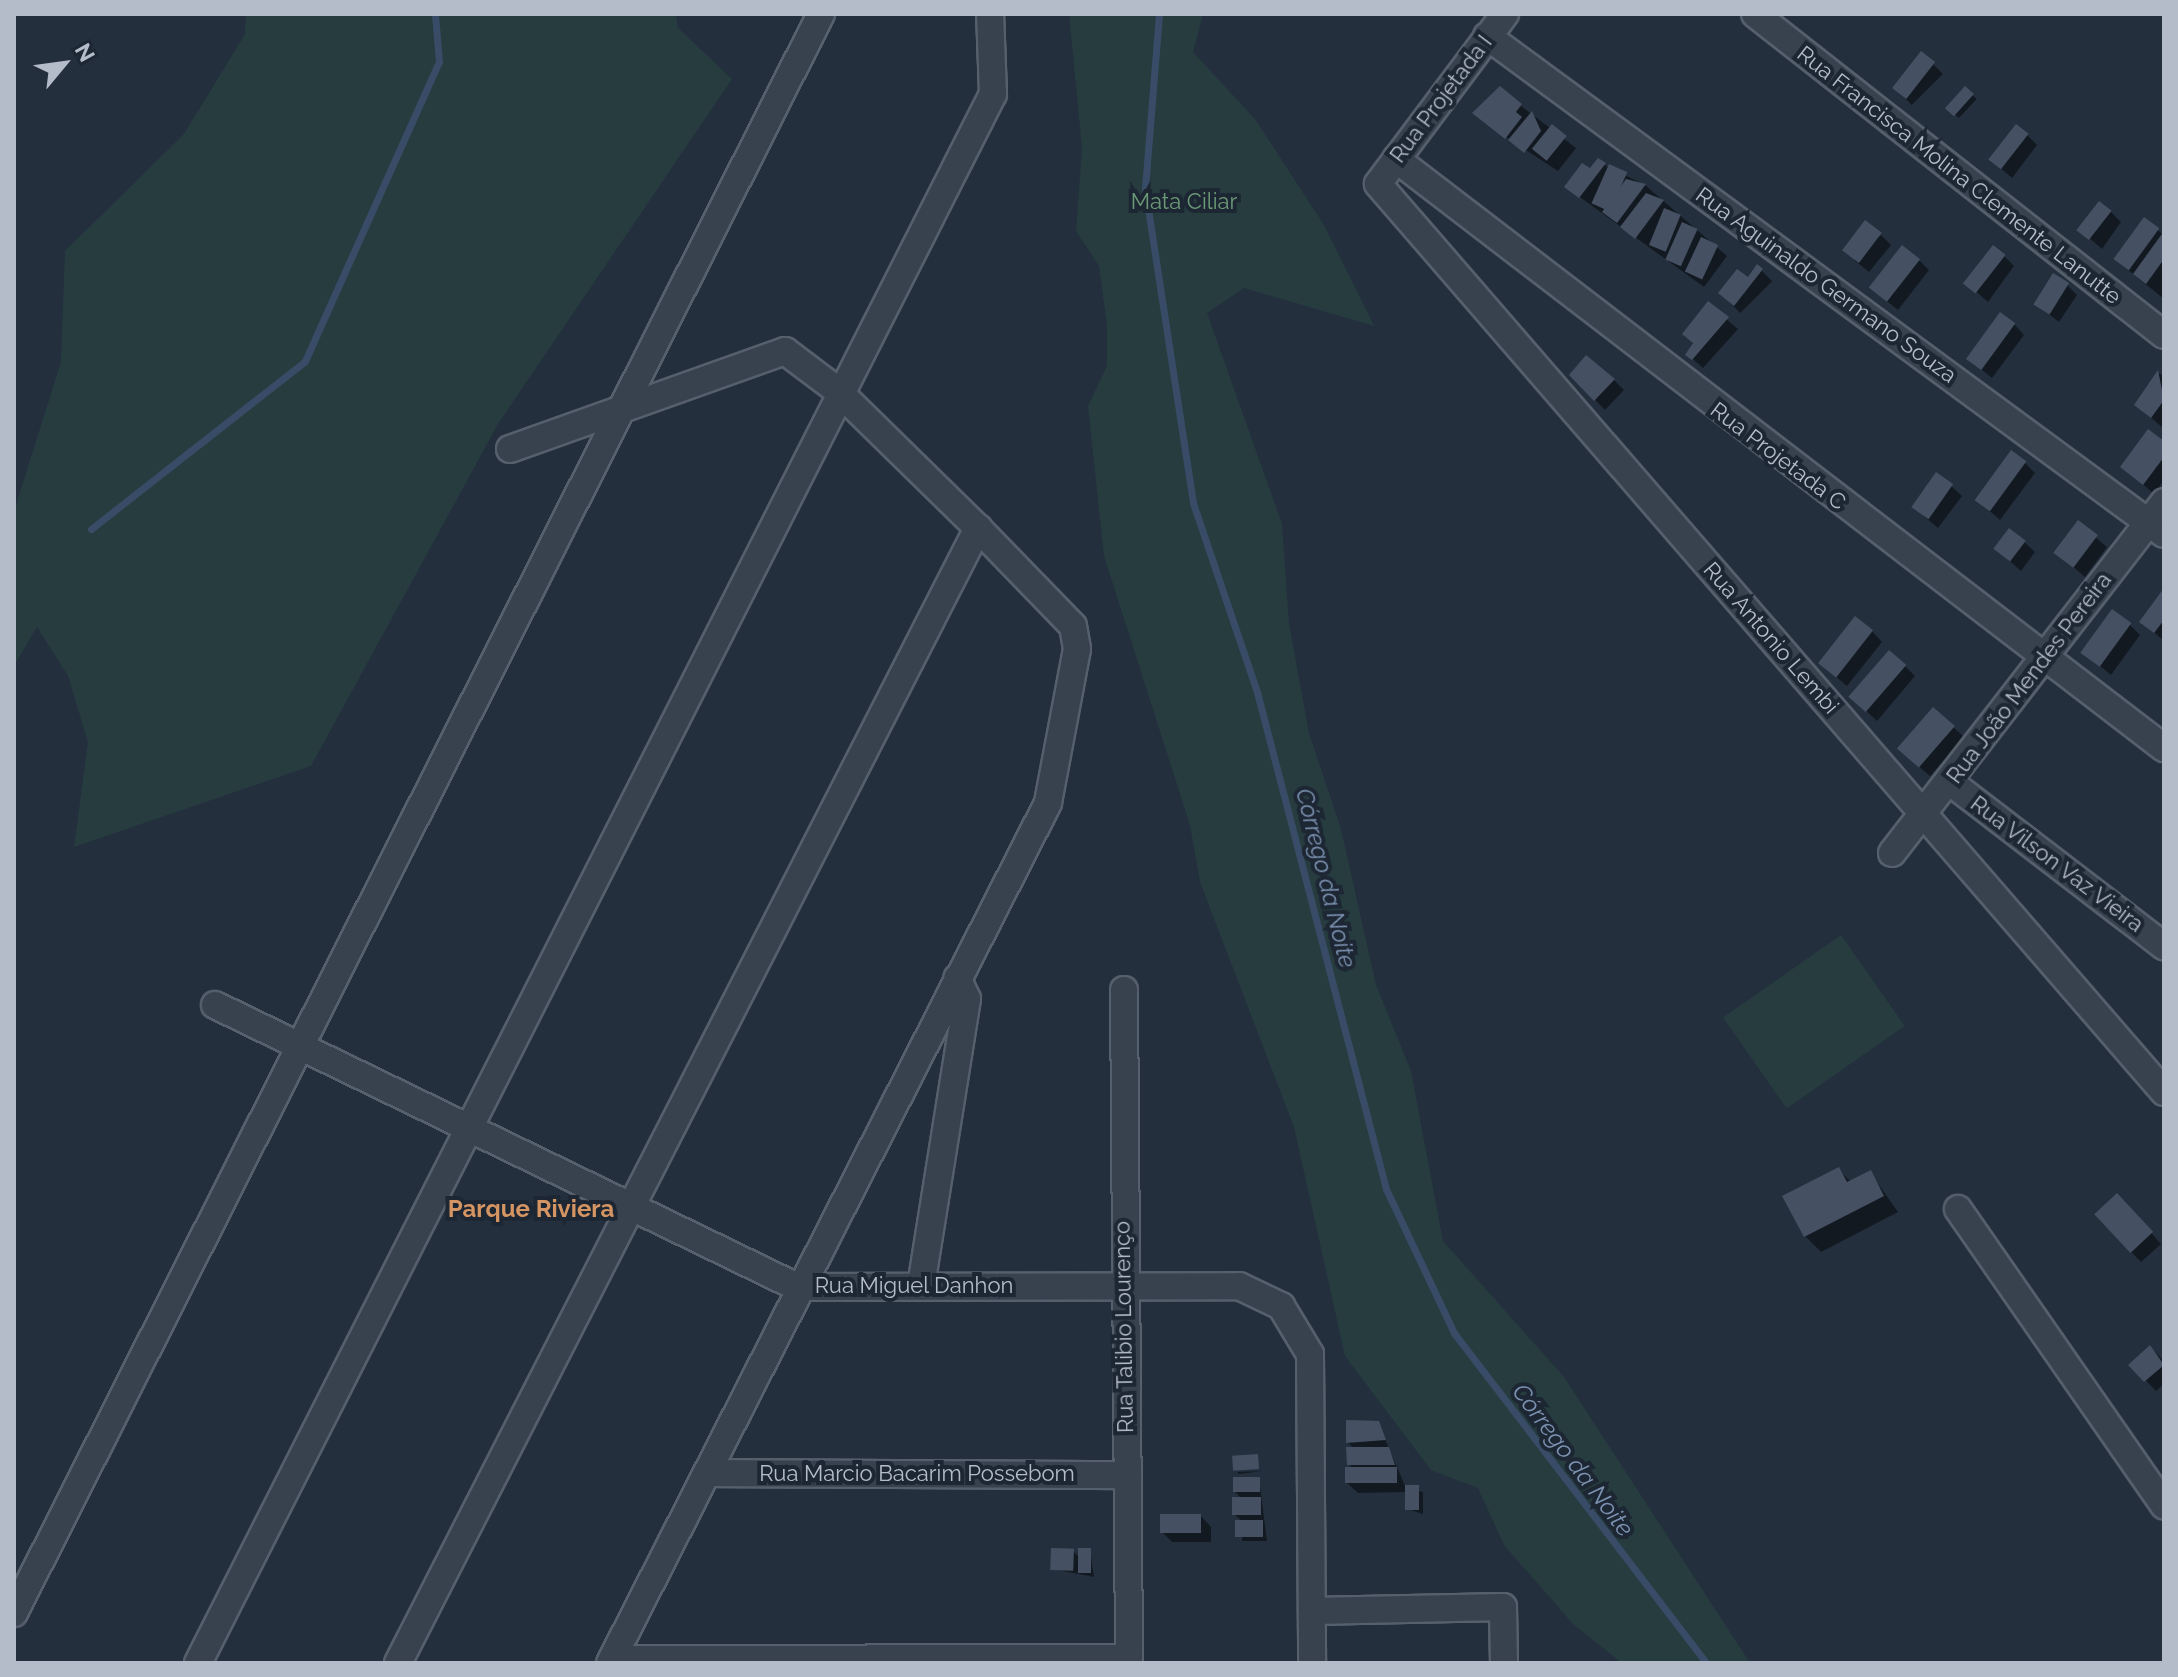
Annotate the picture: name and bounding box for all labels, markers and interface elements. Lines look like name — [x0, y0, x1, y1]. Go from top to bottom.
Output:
north arrow — [24, 24, 104, 104]
street label: Rua Projetada I — [1384, 30, 1498, 168]
text: N — [70, 39, 100, 66]
street label: Rua Francisca Molina Clemente Lanutte — [1792, 40, 2126, 310]
street label: Rua Aguinaldo Germano Souza — [1690, 181, 1962, 389]
park label: Mata Ciliar — [1131, 189, 1237, 215]
street label: Rua Projetada C — [1705, 397, 1851, 515]
street label: Rua Antonio Lembi — [1698, 556, 1844, 720]
street label: Rua João Mendes Pereira — [1941, 567, 2117, 789]
water label: Córrego da Noite — [1290, 785, 1362, 971]
street label: Rua Vilson Vaz Vieira — [1964, 790, 2150, 938]
district label: Parque Riviera — [448, 1195, 614, 1223]
street label: Rua Talibio Lourenço — [1109, 1220, 1139, 1434]
street label: Rua Miguel Danhon — [814, 1273, 1014, 1299]
water label: Córrego da Noite — [1506, 1378, 1640, 1542]
street label: Rua Marcio Bacarim Possebom — [759, 1461, 1075, 1487]

